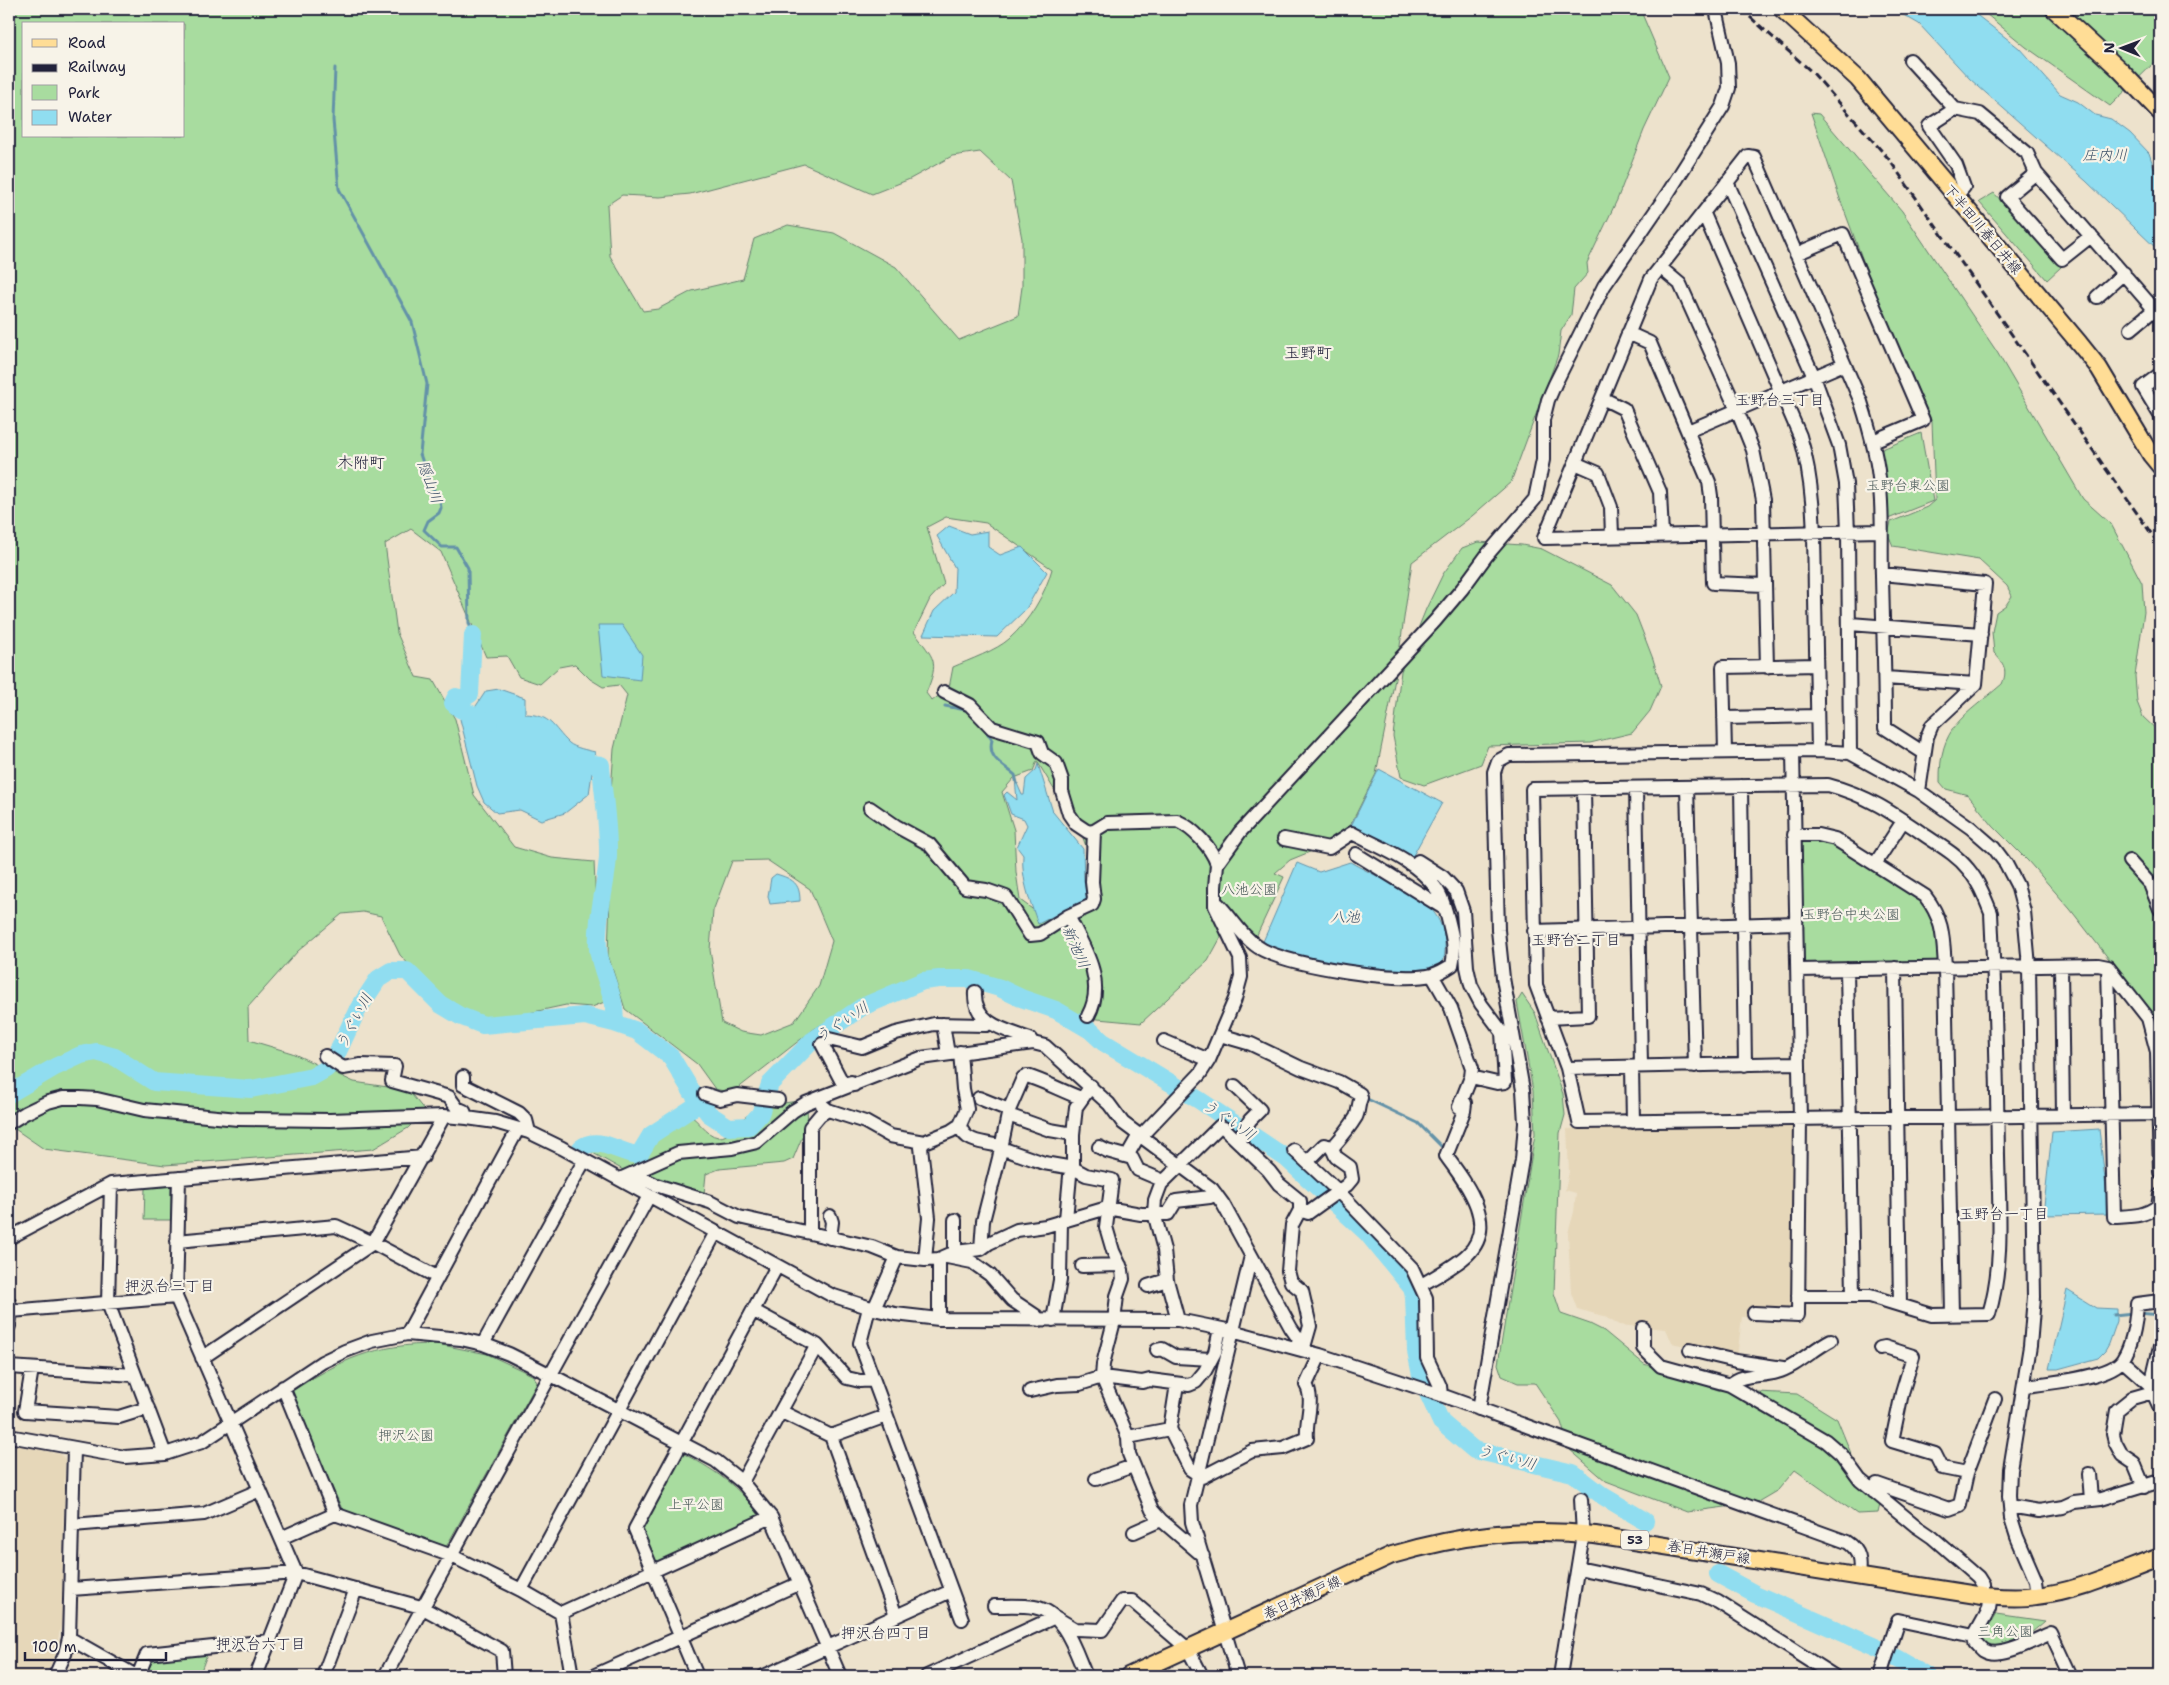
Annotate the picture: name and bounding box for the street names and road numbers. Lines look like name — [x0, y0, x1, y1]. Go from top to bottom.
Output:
street label: 下半田川春日井線 — [1940, 180, 2026, 278]
road number: 53 — [1621, 1530, 1649, 1550]
street label: 春日井瀬戸線 — [1666, 1537, 1752, 1567]
street label: 春日井瀬戸線 — [1260, 1571, 1344, 1623]

